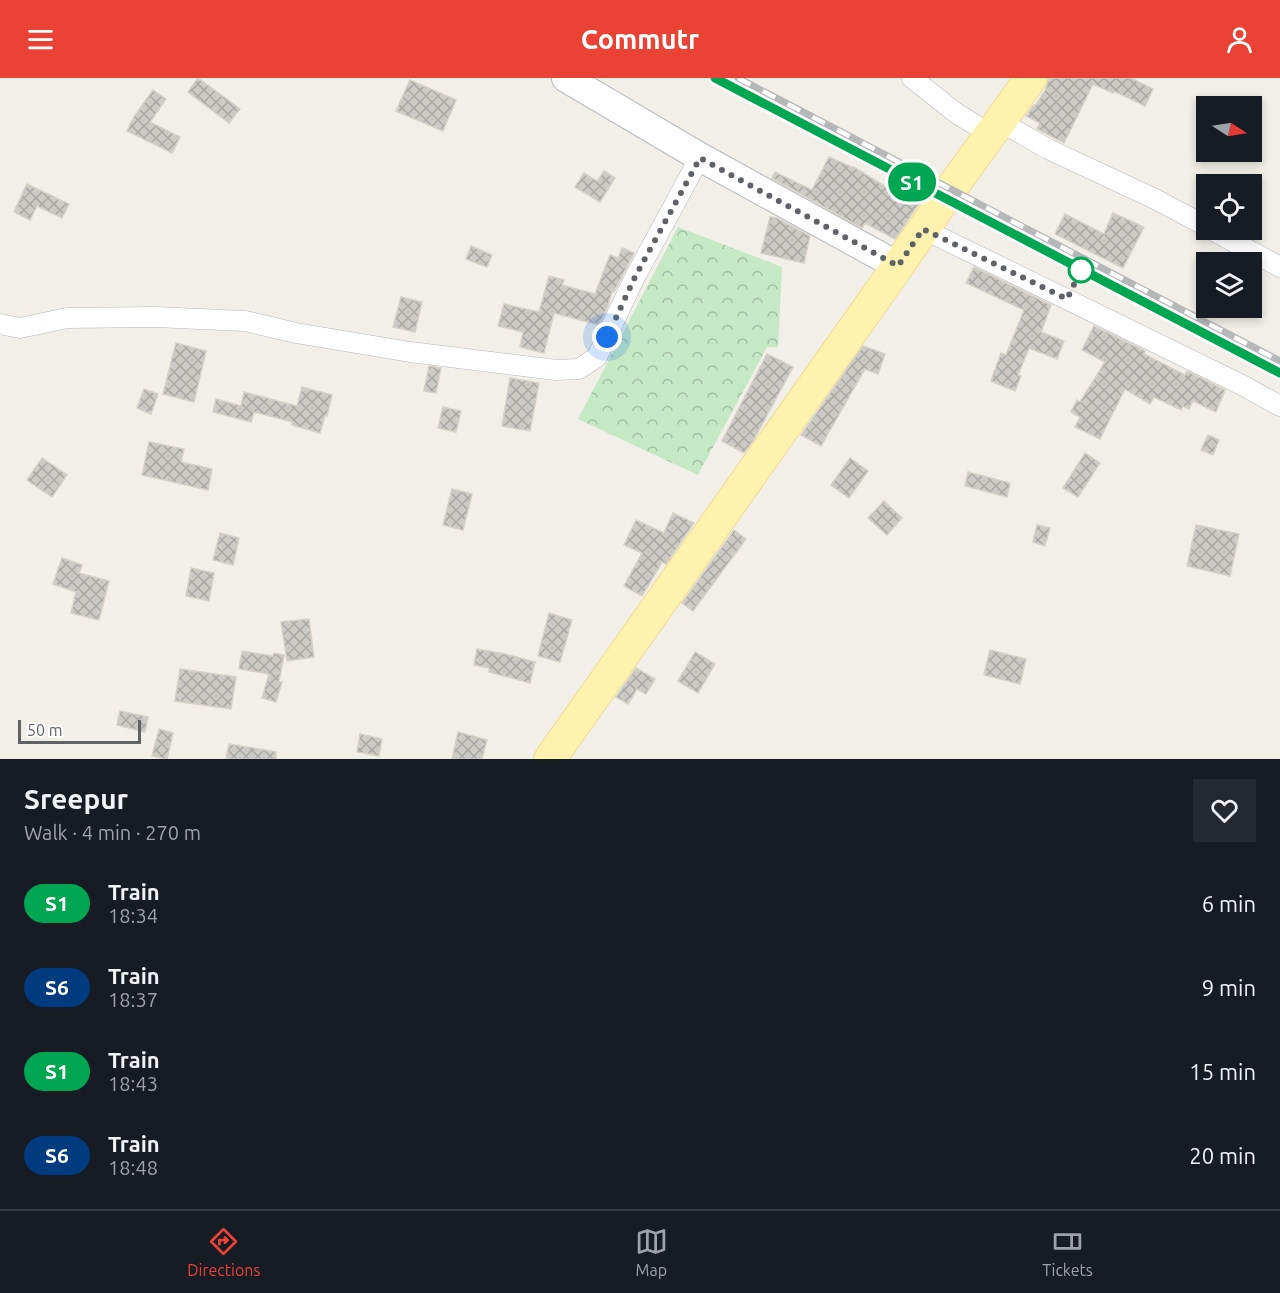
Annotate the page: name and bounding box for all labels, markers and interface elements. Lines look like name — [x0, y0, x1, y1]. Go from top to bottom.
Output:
icon: menu — [24, 23, 57, 56]
icon: person — [1223, 23, 1256, 56]
text: Commutr — [581, 24, 699, 54]
north arrow — [1196, 96, 1262, 162]
map controls — [1196, 96, 1262, 318]
line badge: S1 — [885, 162, 939, 202]
text: S1 — [900, 170, 924, 194]
button: locate — [1196, 174, 1262, 240]
button: layers — [1196, 252, 1262, 318]
unlabelled marker — [1068, 257, 1094, 283]
your location — [592, 322, 622, 352]
scale bar — [18, 717, 141, 744]
text: 50 m — [27, 721, 63, 739]
button: heart — [1193, 779, 1256, 842]
text: Sreepur — [24, 783, 128, 814]
text: Walk · 4 min · 270 m — [24, 821, 201, 844]
text: Train — [108, 879, 160, 904]
text: S1 — [45, 891, 69, 915]
text: 6 min — [1202, 891, 1256, 916]
text: 18:34 — [108, 904, 158, 927]
text: Train — [108, 963, 160, 988]
text: S6 — [45, 975, 69, 999]
text: 9 min — [1202, 975, 1256, 1000]
text: 18:37 — [108, 988, 158, 1011]
text: Train — [108, 1047, 160, 1072]
text: S1 — [45, 1059, 69, 1083]
text: 15 min — [1189, 1059, 1256, 1084]
text: 18:43 — [108, 1072, 158, 1095]
text: Train — [108, 1131, 160, 1156]
text: S6 — [45, 1143, 69, 1167]
text: 20 min — [1189, 1143, 1256, 1168]
text: 18:48 — [108, 1156, 158, 1179]
tab: Directions — [187, 1225, 260, 1279]
tab: Map — [635, 1225, 668, 1279]
tab: Tickets — [1042, 1225, 1093, 1279]

